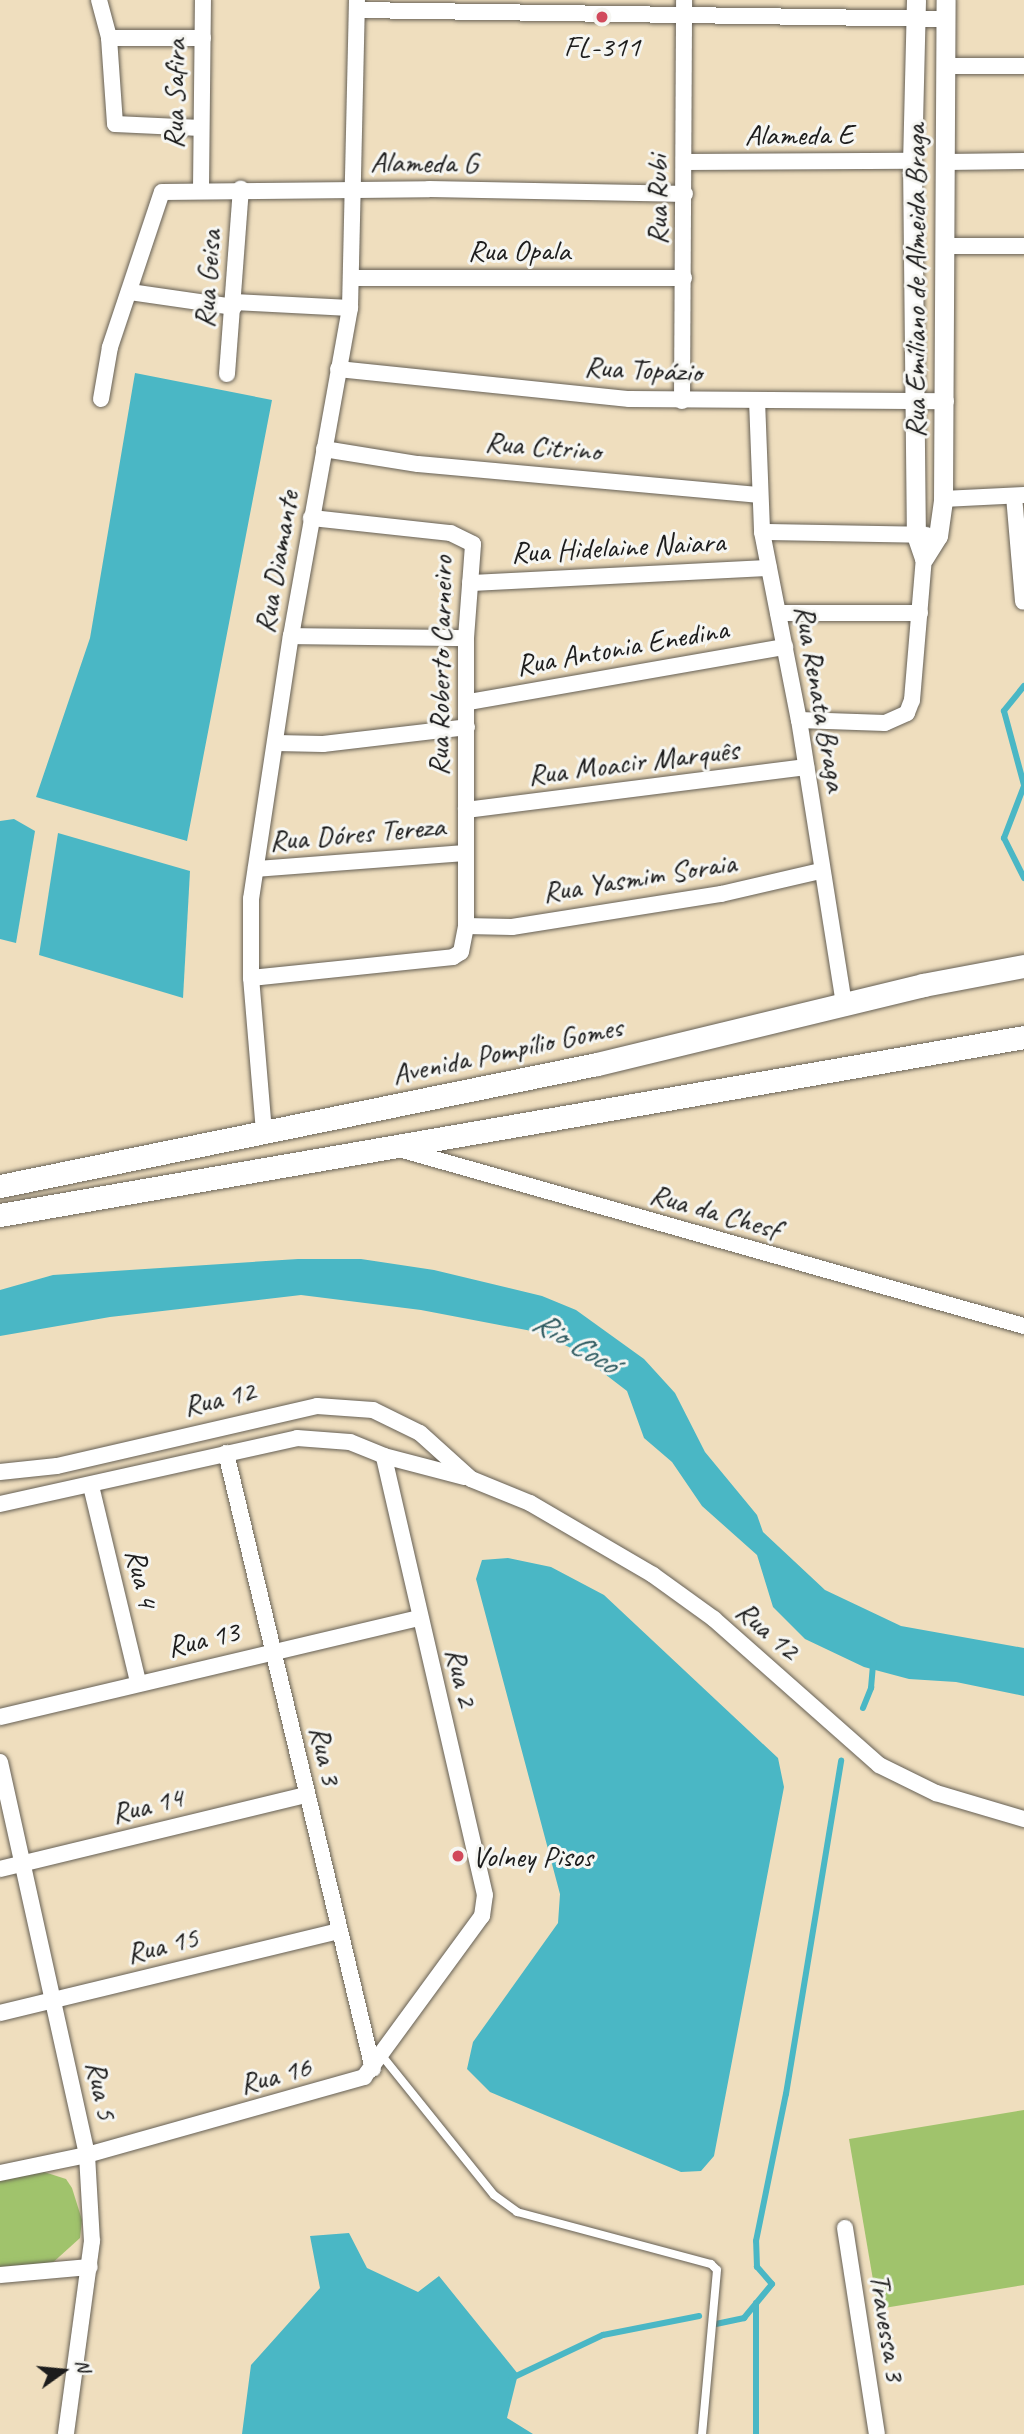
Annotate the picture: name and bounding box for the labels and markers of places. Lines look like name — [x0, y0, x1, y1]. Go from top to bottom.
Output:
marker: FL-311 — [594, 9, 610, 25]
place label: FL-311 — [564, 28, 640, 64]
place label: Volney Pisos — [472, 1838, 593, 1874]
marker: Volney Pisos — [450, 1848, 466, 1864]

